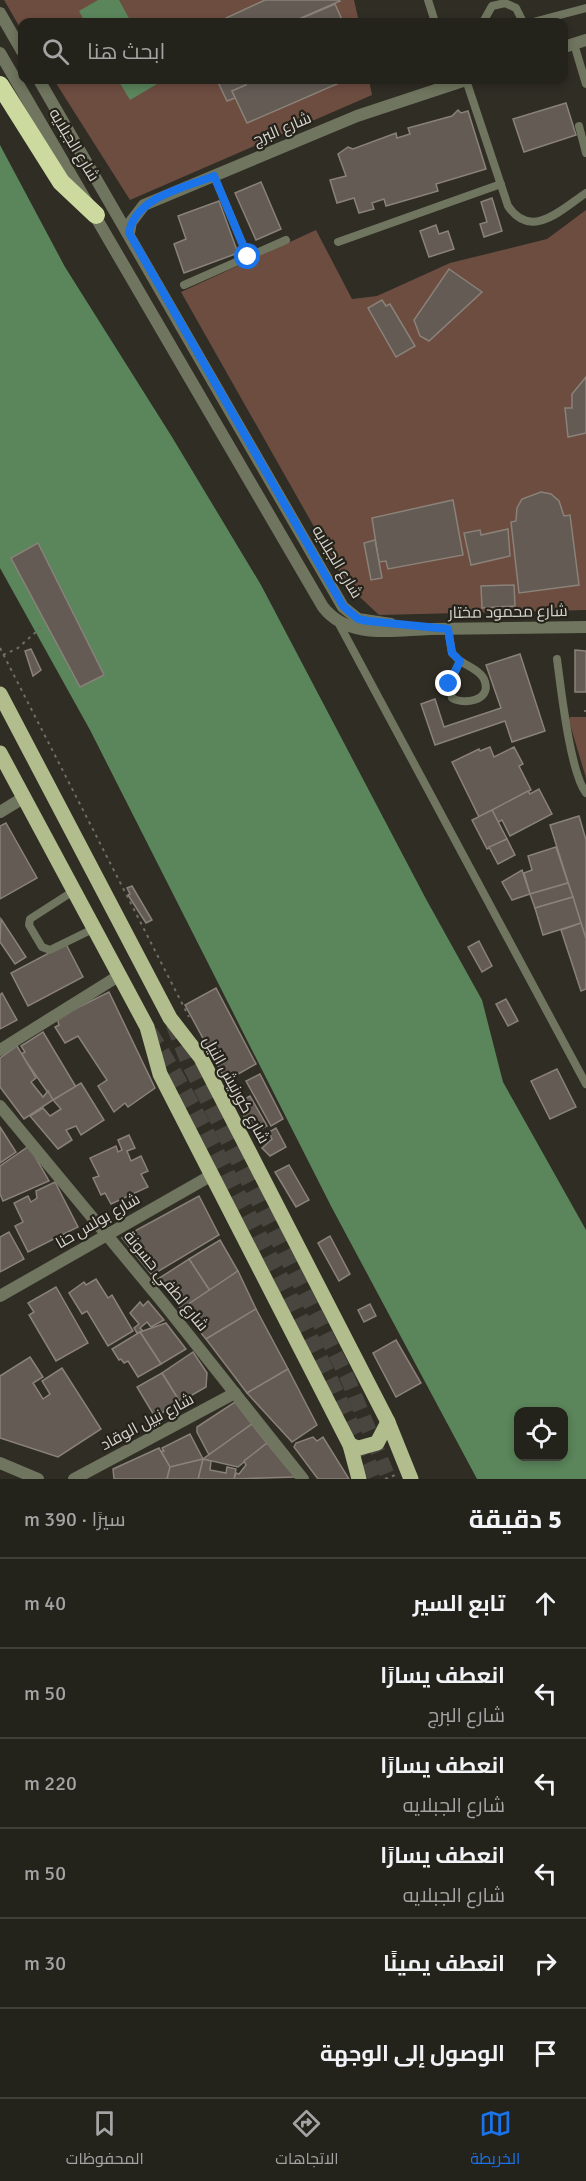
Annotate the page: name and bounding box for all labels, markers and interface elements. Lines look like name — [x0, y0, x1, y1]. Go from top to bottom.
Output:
search box — [18, 18, 568, 84]
icon: search — [39, 35, 72, 68]
text: ابحث هنا — [87, 38, 165, 65]
street label: شارع الجبلايه — [43, 105, 104, 186]
street label: شارع البرج — [250, 108, 315, 151]
route start — [234, 243, 260, 269]
street label: شارع الجبلايه — [306, 522, 367, 603]
street label: شارع محمود مختار — [447, 601, 568, 624]
route end — [435, 670, 461, 696]
street label: شارع كورنيش النيل — [197, 1033, 274, 1148]
street label: شارع بولس حنا — [52, 1189, 144, 1254]
street label: شارع لطفي حسونة — [117, 1226, 213, 1337]
street label: شارع نبيل الوقاد — [97, 1389, 198, 1456]
map controls — [514, 1407, 568, 1461]
button: locate — [514, 1407, 568, 1461]
text: 5 دقيقة — [469, 1504, 562, 1536]
text: سيرًا · 390 m — [24, 1507, 125, 1532]
icon: ahead — [529, 1587, 562, 1620]
text: تابع السير — [413, 1590, 505, 1617]
text: 40 m — [24, 1591, 66, 1616]
text: انعطف يسارًا — [380, 1662, 505, 1689]
icon: left — [529, 1677, 562, 1710]
text: 50 m — [24, 1681, 66, 1706]
text: شارع البرج — [428, 1703, 505, 1728]
text: انعطف يسارًا — [380, 1752, 505, 1779]
icon: left — [529, 1767, 562, 1800]
text: 220 m — [24, 1771, 77, 1796]
text: شارع الجبلايه — [403, 1793, 505, 1818]
text: انعطف يسارًا — [380, 1842, 505, 1869]
icon: left — [529, 1857, 562, 1890]
text: 50 m — [24, 1861, 66, 1886]
text: شارع الجبلايه — [403, 1883, 505, 1908]
icon: right — [529, 1947, 562, 1980]
text: انعطف يمينًا — [383, 1950, 505, 1977]
text: 30 m — [24, 1951, 66, 1976]
icon: arrive — [529, 2037, 562, 2070]
text: الوصول إلى الوجهة — [320, 2040, 505, 2067]
tab: المحفوظات — [66, 2107, 144, 2173]
tab: الاتجاهات — [275, 2107, 339, 2173]
tab: الخريطة — [470, 2107, 520, 2173]

